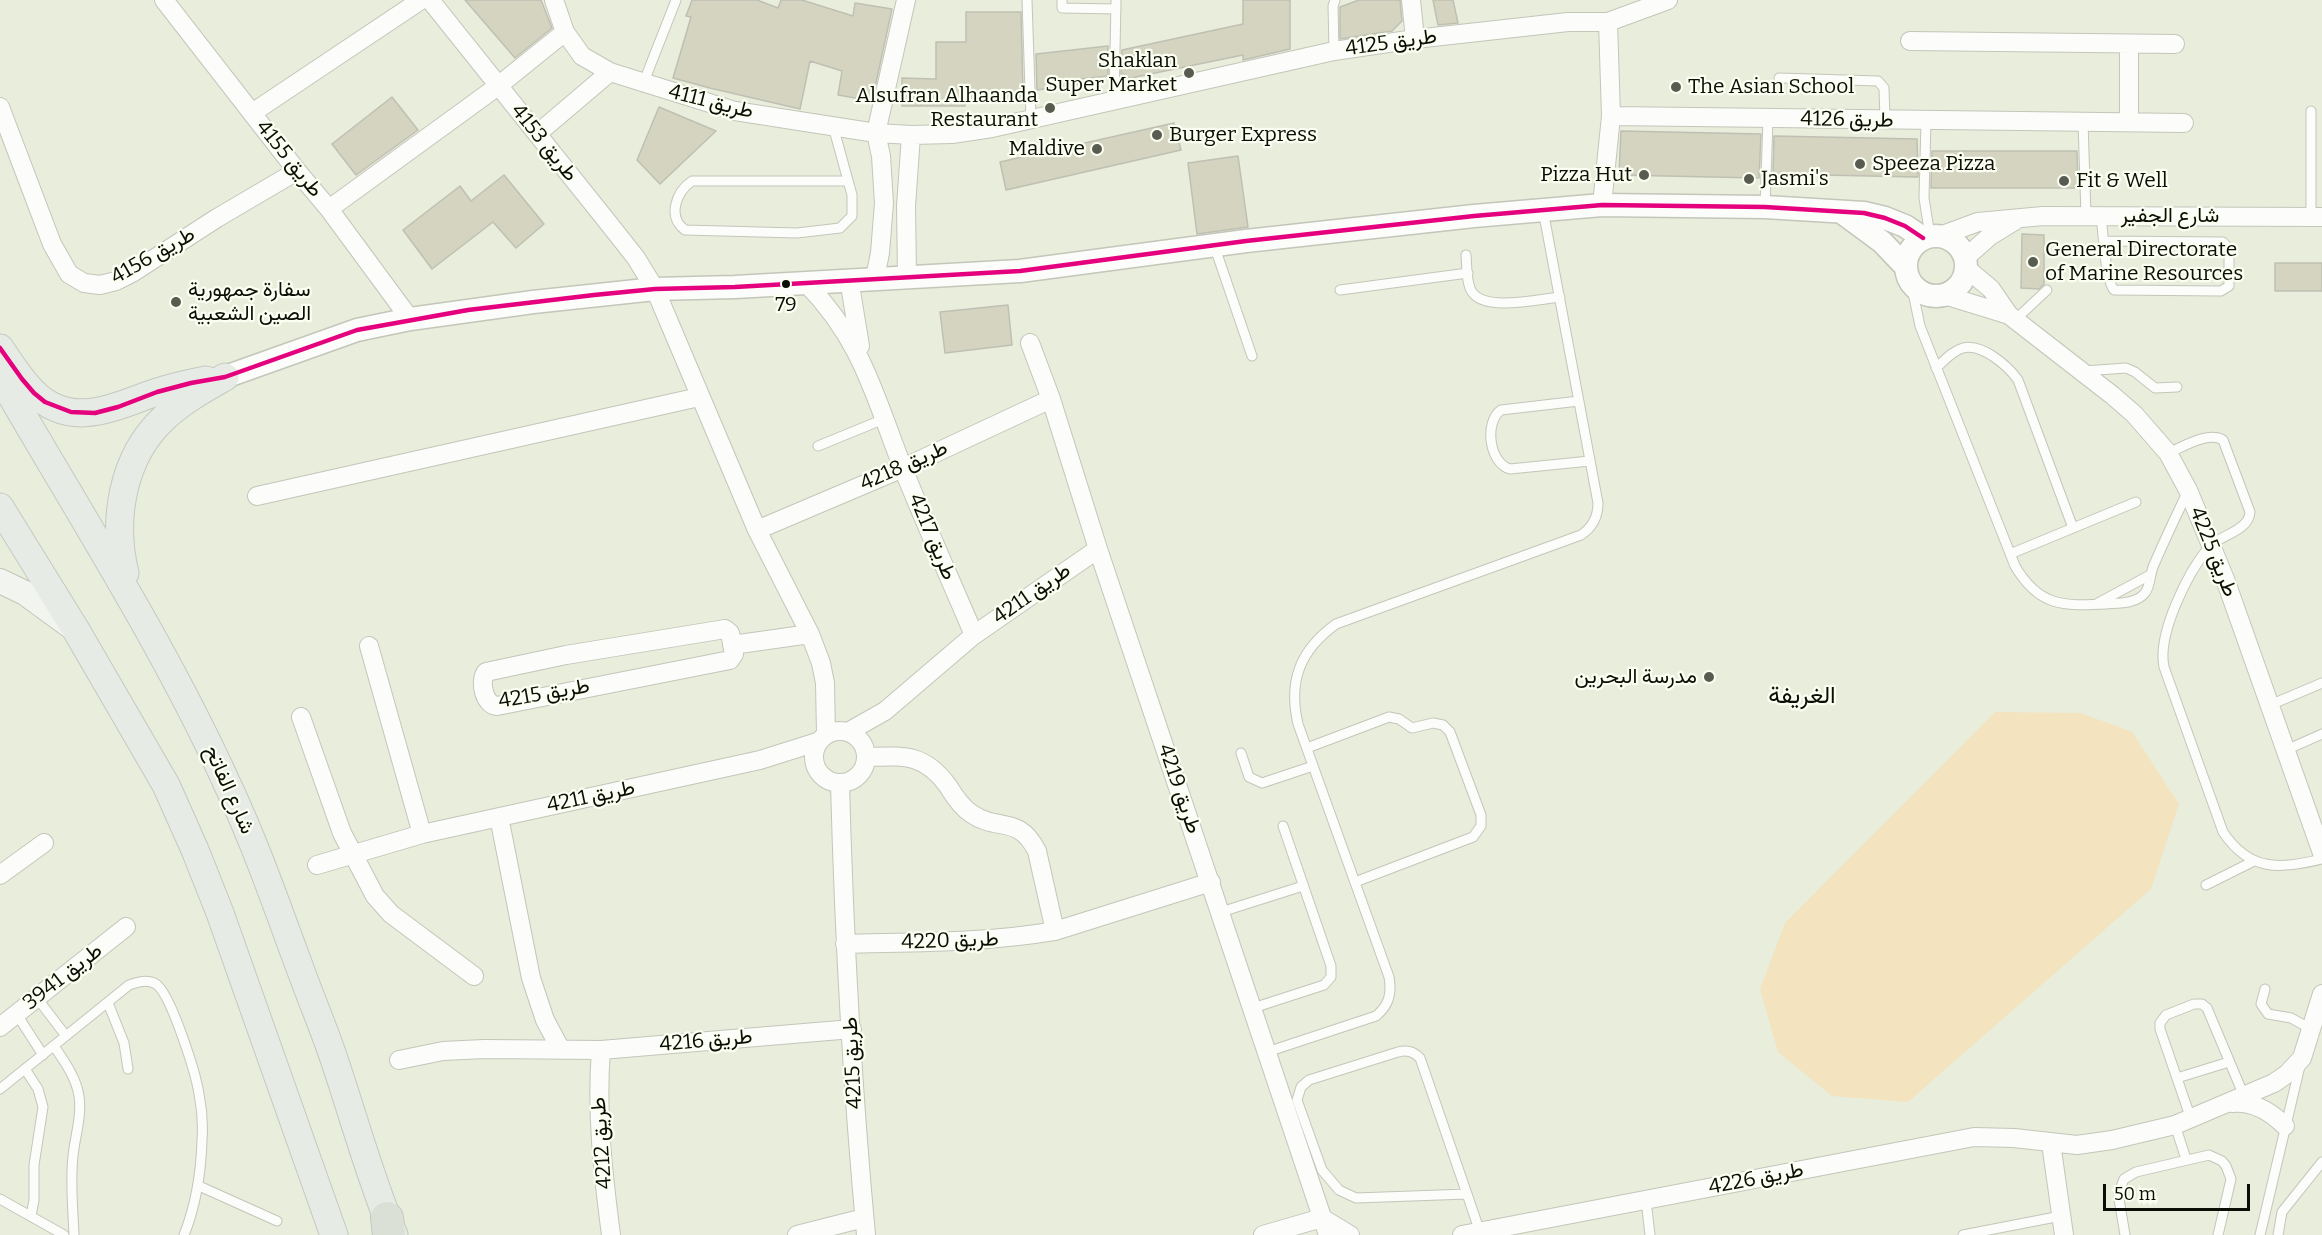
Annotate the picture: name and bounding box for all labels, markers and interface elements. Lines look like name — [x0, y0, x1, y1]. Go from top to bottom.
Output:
street label: طريق 4125 — [1344, 24, 1438, 62]
place label: Shaklan Super Market — [1045, 48, 1177, 98]
marker: Shaklan Super Market — [1182, 66, 1196, 80]
place label: The Asian School — [1688, 74, 1854, 100]
street label: طريق 4111 — [666, 79, 756, 125]
marker: The Asian School — [1669, 80, 1683, 94]
place label: Alsufran Alhaanda Restaurant — [855, 83, 1038, 133]
street label: طريق 4153 — [505, 99, 583, 187]
marker: Alsufran Alhaanda Restaurant — [1043, 101, 1057, 115]
street label: طريق 4126 — [1800, 107, 1894, 133]
street label: طريق 4155 — [250, 115, 328, 203]
place label: Burger Express — [1169, 122, 1317, 148]
marker: Burger Express — [1150, 128, 1164, 142]
place label: Maldive — [1009, 136, 1085, 162]
marker: Maldive — [1090, 142, 1104, 156]
place label: Speeza Pizza — [1872, 151, 1995, 177]
marker: Speeza Pizza — [1853, 157, 1867, 171]
place label: Pizza Hut — [1540, 162, 1632, 188]
place label: Jasmi's — [1761, 166, 1829, 192]
marker: Pizza Hut — [1637, 168, 1651, 182]
place label: Fit & Well — [2076, 168, 2168, 194]
marker: Jasmi's — [1742, 172, 1756, 186]
marker: Fit & Well — [2057, 174, 2071, 188]
street label: شارع الجفير — [2121, 203, 2219, 229]
street label: طريق 4156 — [106, 222, 200, 290]
place label: General Directorate of Marine Resources — [2045, 237, 2243, 287]
marker: General Directorate of Marine Resources — [2026, 255, 2040, 269]
place label: سفارة جمهورية الصين الشعبية — [188, 277, 311, 327]
marker: 79 — [780, 278, 792, 290]
place label: 79 — [775, 293, 797, 317]
marker: سفارة جمهورية الصين الشعبية — [169, 295, 183, 309]
street label: طريق 4218 — [856, 435, 952, 497]
street label: طريق 4217 — [903, 490, 961, 584]
street label: طريق 4225 — [2184, 503, 2242, 601]
street label: طريق 4211 — [988, 558, 1076, 630]
place label: مدرسة البحرين — [1574, 664, 1697, 690]
marker: مدرسة البحرين — [1702, 670, 1716, 684]
street label: طريق 4215 — [496, 674, 592, 714]
district label: الغريفة — [1768, 682, 1836, 710]
street label: طريق 4219 — [1152, 741, 1206, 837]
street label: شارع الفاتح — [198, 742, 260, 838]
street label: طريق 4211 — [545, 775, 637, 819]
street label: طريق 4220 — [901, 927, 999, 955]
street label: طريق 3941 — [18, 938, 108, 1016]
street label: طريق 4215 — [838, 1016, 868, 1110]
street label: طريق 4216 — [658, 1024, 754, 1058]
street label: طريق 4212 — [586, 1096, 618, 1190]
street label: طريق 4226 — [1706, 1157, 1806, 1201]
scale bar — [2106, 1172, 2253, 1210]
text: 50 m — [2114, 1183, 2156, 1205]

